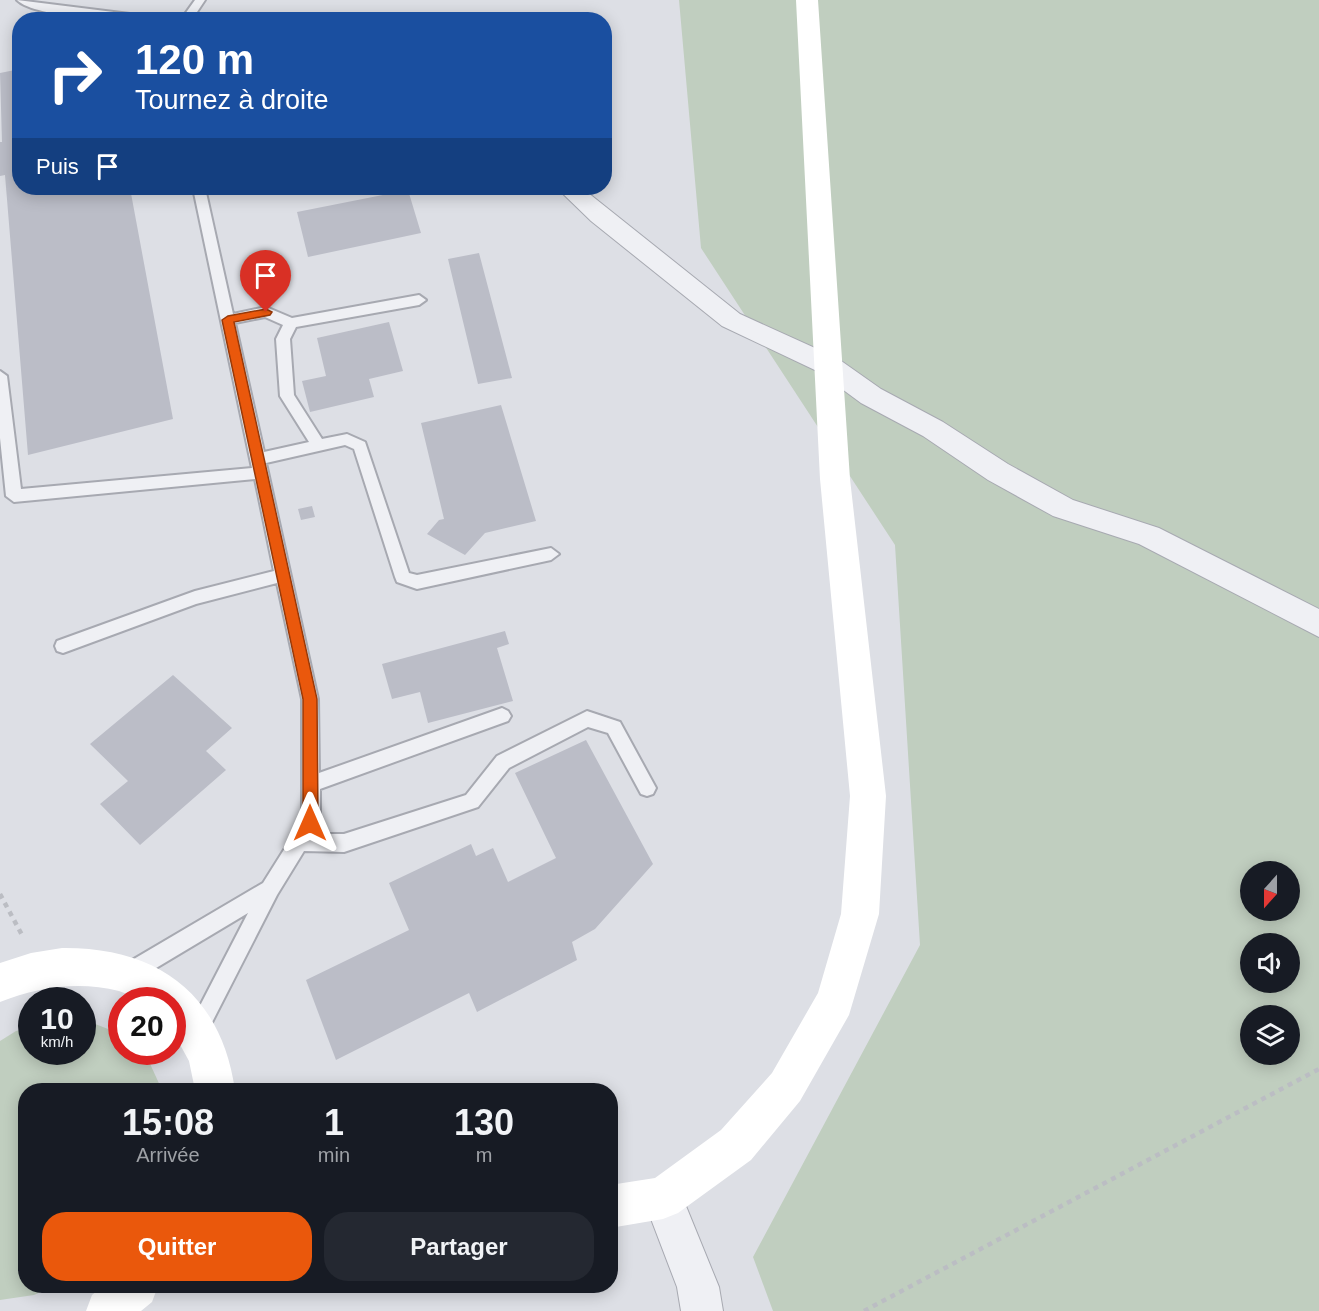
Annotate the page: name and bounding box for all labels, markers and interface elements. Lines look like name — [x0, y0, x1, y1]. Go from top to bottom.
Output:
icon: right — [36, 36, 114, 114]
text: 120 m — [135, 36, 254, 83]
text: Tournez à droite — [135, 85, 329, 115]
icon: arrive — [91, 150, 124, 183]
text: Puis — [36, 154, 79, 179]
pin — [240, 250, 291, 312]
icon: arrive — [249, 259, 282, 292]
position arrow — [278, 791, 342, 855]
north arrow — [1240, 861, 1300, 921]
map controls — [1240, 861, 1300, 1065]
button: sound — [1240, 933, 1300, 993]
speed limit sign: 20 — [108, 987, 186, 1065]
text: 10 — [40, 1002, 74, 1035]
button: layers — [1240, 1005, 1300, 1065]
text: km/h — [41, 1033, 73, 1050]
text: 15:08 — [122, 1102, 214, 1143]
text: 1 — [324, 1102, 344, 1143]
text: 130 — [454, 1102, 514, 1143]
text: Arrivée — [136, 1144, 200, 1166]
text: min — [318, 1144, 350, 1166]
text: m — [476, 1144, 492, 1166]
button: Quitter — [42, 1212, 312, 1281]
button: Partager — [324, 1212, 594, 1281]

